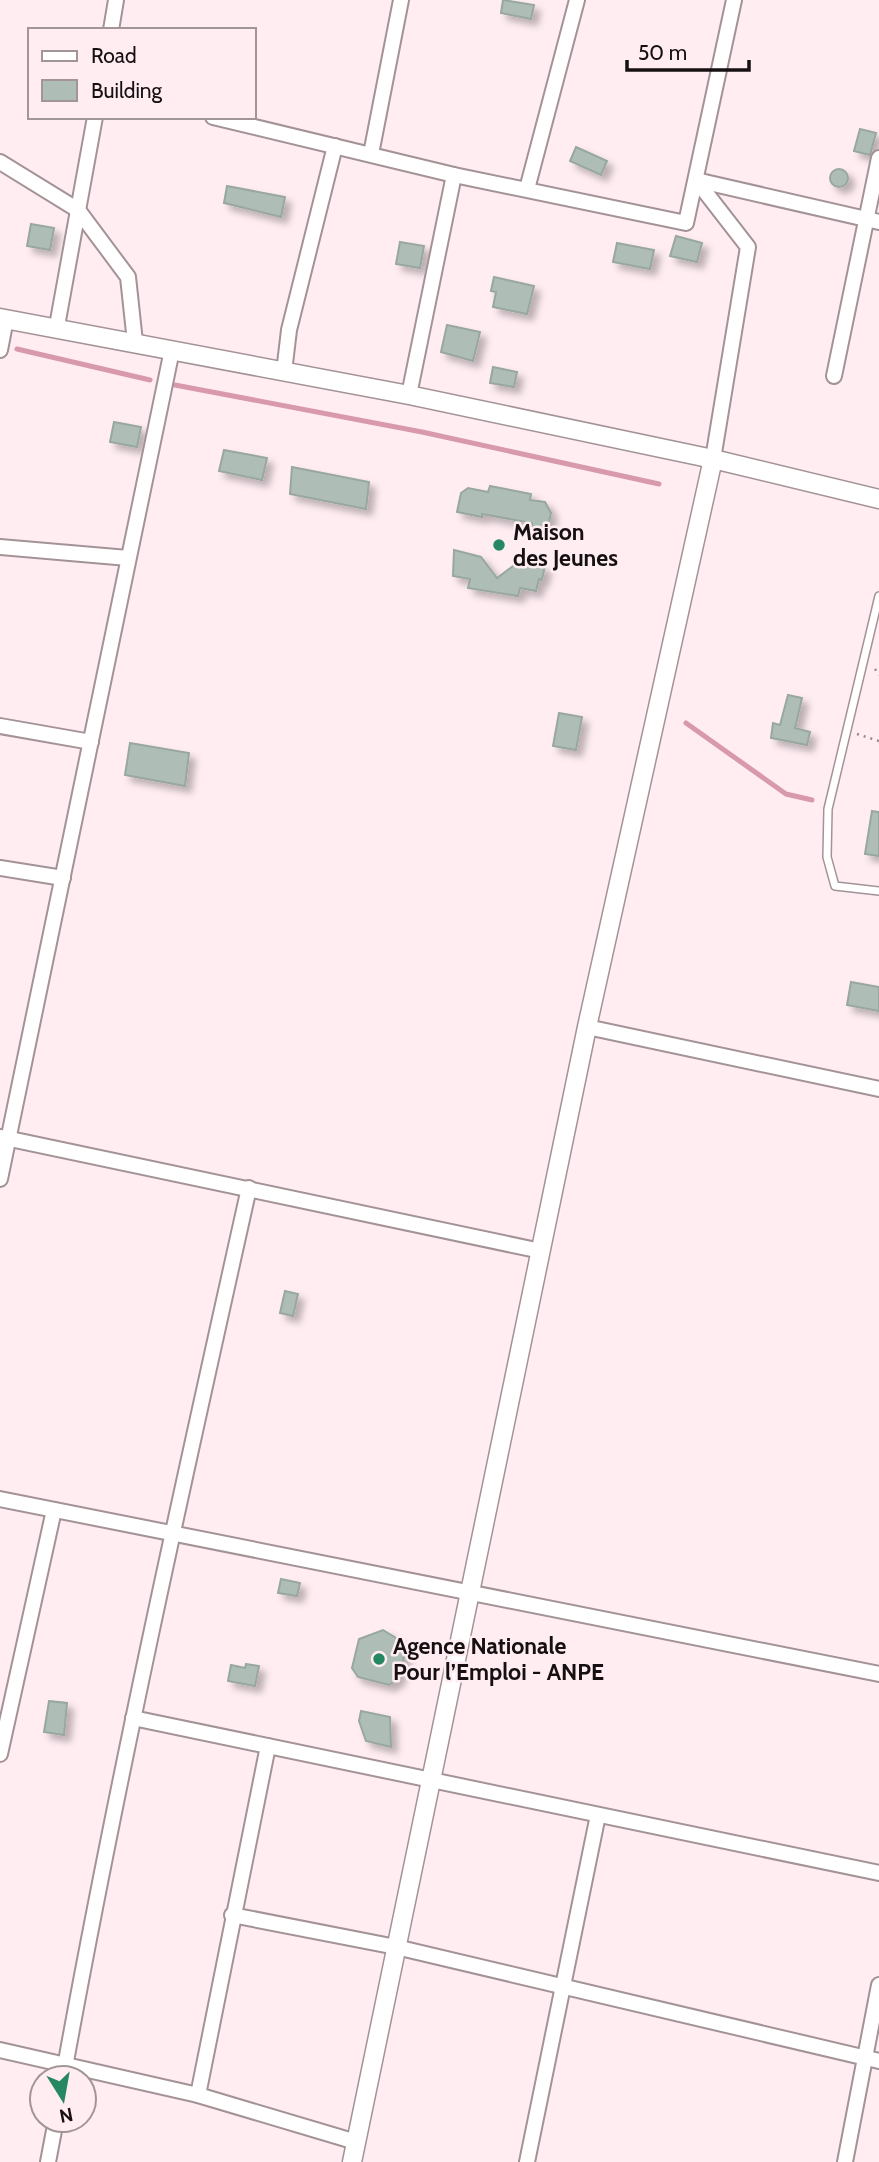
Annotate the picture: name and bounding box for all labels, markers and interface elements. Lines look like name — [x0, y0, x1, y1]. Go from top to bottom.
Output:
legend — [28, 28, 256, 119]
scale bar — [627, 28, 750, 72]
text: 50 m — [638, 40, 687, 65]
text: Road — [91, 43, 137, 68]
text: Building — [91, 78, 163, 103]
place label: Maison des Jeunes — [513, 518, 618, 572]
marker: Maison des Jeunes — [491, 537, 507, 553]
place label: Agence Nationale Pour l’Emploi - ANPE — [393, 1632, 604, 1686]
marker: Agence Nationale Pour l’Emploi - ANPE — [371, 1651, 387, 1667]
north arrow — [28, 2064, 98, 2134]
text: N — [57, 2103, 75, 2128]

